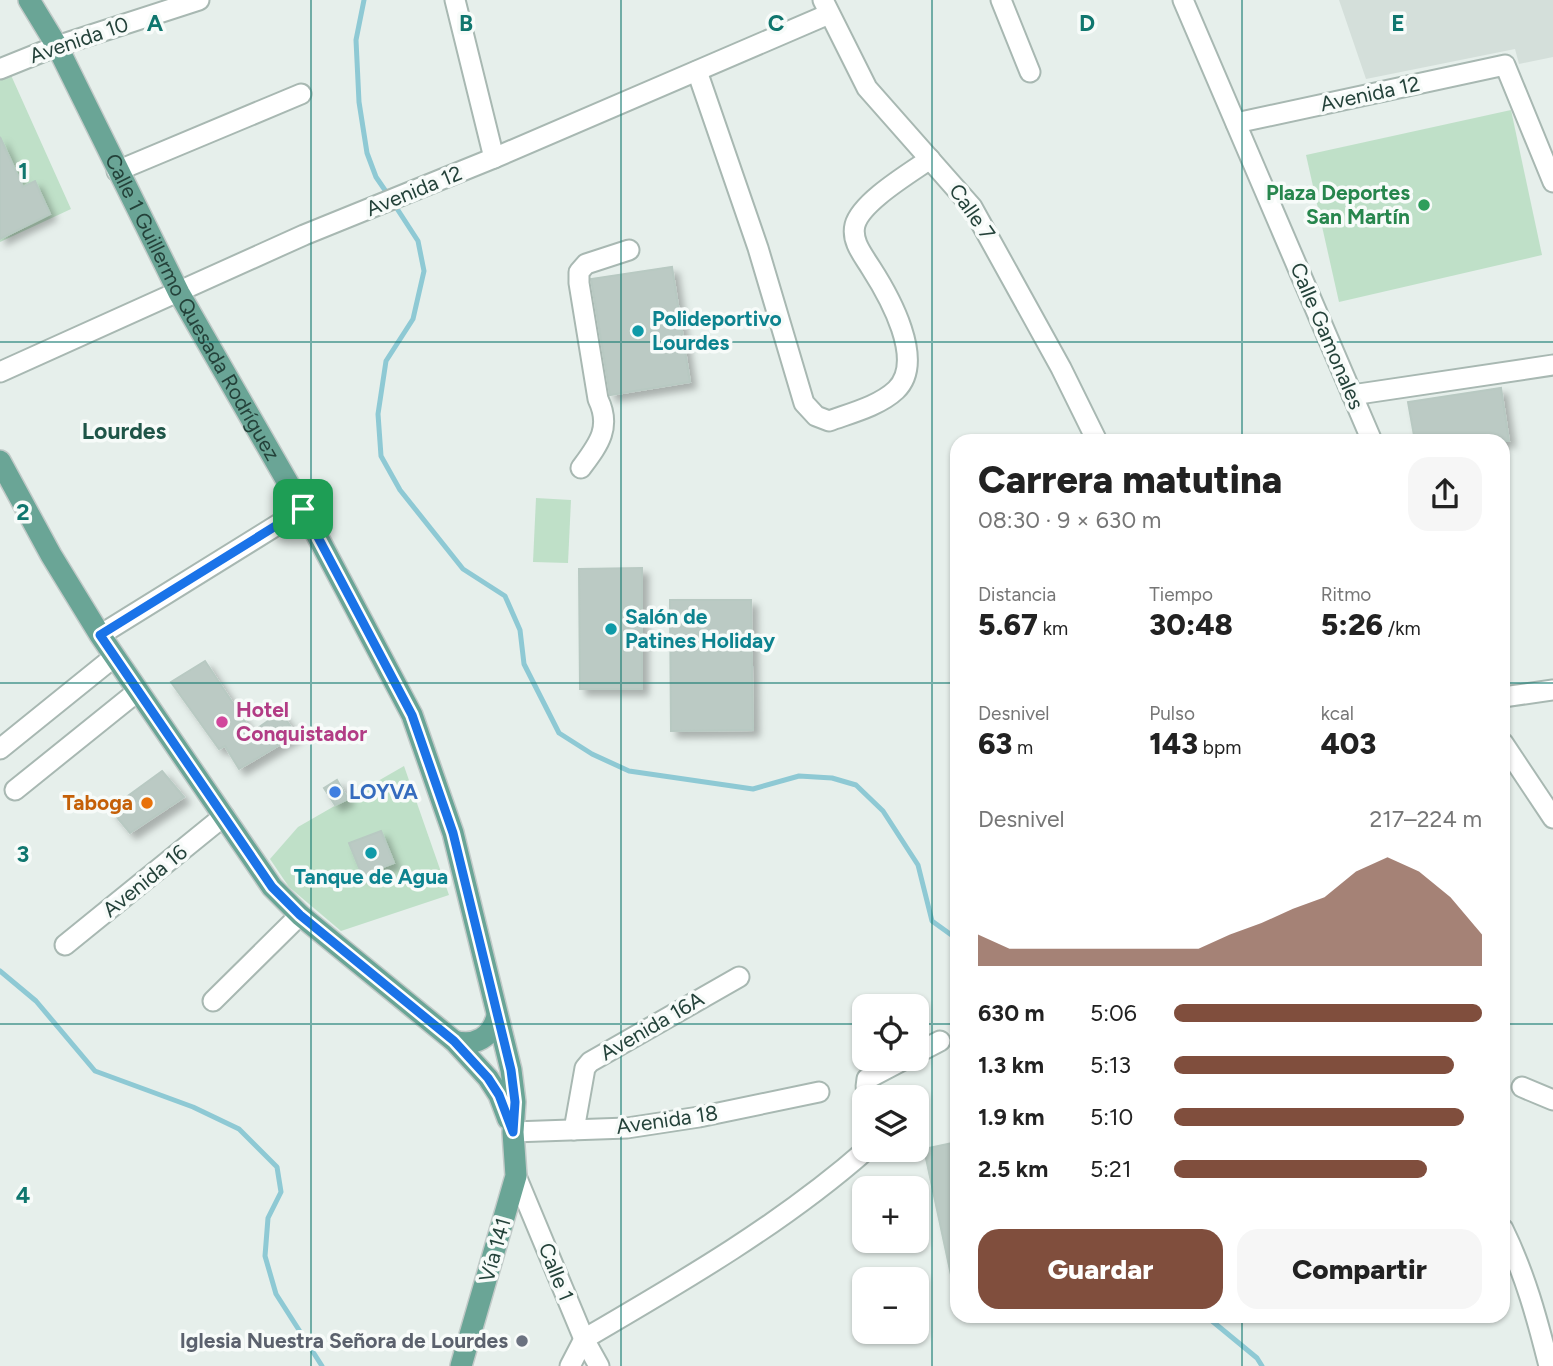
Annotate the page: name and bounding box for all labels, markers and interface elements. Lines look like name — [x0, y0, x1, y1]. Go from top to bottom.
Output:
text: A — [147, 9, 164, 37]
text: B — [459, 9, 473, 37]
text: C — [768, 9, 785, 37]
text: D — [1079, 9, 1095, 37]
text: E — [1391, 9, 1405, 37]
street label: Avenida 10 — [26, 11, 132, 68]
street label: Avenida 12 — [1318, 71, 1422, 116]
street label: Calle 1 Guillermo Quesada Rodríguez — [100, 149, 285, 465]
text: 1 — [18, 157, 28, 185]
street label: Avenida 12 — [362, 160, 465, 221]
street label: Calle 7 — [944, 179, 1001, 245]
place label: Plaza Deportes San Martín — [1266, 180, 1410, 229]
marker: Plaza Deportes San Martín — [1416, 197, 1432, 213]
street label: Calle Gamonales — [1285, 259, 1370, 413]
place label: Polideportivo Lourdes — [652, 306, 782, 355]
marker: Polideportivo Lourdes — [630, 323, 646, 339]
district label: Lourdes — [82, 417, 167, 445]
text: Carrera matutina — [978, 457, 1282, 503]
button: share — [1408, 457, 1482, 531]
pin — [273, 479, 333, 539]
icon: arrive — [284, 490, 322, 528]
text: 2 — [16, 498, 30, 526]
text: 08:30 · 9 × 630 m — [978, 506, 1161, 534]
text: Distancia — [978, 583, 1056, 606]
text: Tiempo — [1149, 583, 1213, 606]
text: Ritmo — [1321, 583, 1371, 606]
place label: Salón de Patines Holiday — [625, 604, 776, 653]
text: 5.67 — [978, 606, 1038, 643]
text: 30:48 — [1149, 606, 1233, 643]
text: 5:26 — [1321, 606, 1383, 643]
text: km — [1038, 617, 1068, 640]
text: /km — [1383, 617, 1421, 640]
marker: Salón de Patines Holiday — [603, 621, 619, 637]
place label: Hotel Conquistador — [236, 697, 367, 746]
text: Desnivel — [978, 702, 1050, 725]
text: Pulso — [1149, 702, 1195, 725]
text: kcal — [1321, 702, 1354, 725]
marker: Hotel Conquistador — [214, 714, 230, 730]
text: 63 — [978, 725, 1012, 762]
text: 143 — [1149, 725, 1198, 762]
text: 403 — [1321, 725, 1376, 762]
text: m — [1012, 736, 1033, 759]
text: bpm — [1198, 736, 1241, 759]
place label: LOYVA — [349, 779, 418, 804]
marker: LOYVA — [327, 784, 343, 800]
place label: Taboga — [62, 790, 133, 815]
marker: Taboga — [139, 795, 155, 811]
text: Desnivel — [978, 805, 1065, 833]
text: 217–224 m — [1369, 805, 1482, 833]
street label: Avenida 16 — [97, 839, 192, 922]
text: 3 — [17, 840, 29, 868]
marker: Tanque de Agua — [363, 845, 379, 861]
place label: Tanque de Agua — [294, 864, 448, 889]
street label: Avenida 16A — [595, 986, 708, 1065]
map controls — [852, 994, 929, 1344]
button: locate — [852, 994, 929, 1071]
text: 630 m — [978, 999, 1045, 1027]
text: 5:06 — [1090, 999, 1137, 1027]
text: 1.3 km — [978, 1051, 1044, 1079]
text: 5:13 — [1090, 1051, 1131, 1079]
button: layers — [852, 1085, 929, 1162]
street label: Avenida 18 — [614, 1100, 719, 1139]
text: 1.9 km — [978, 1103, 1045, 1131]
text: 5:10 — [1090, 1103, 1133, 1131]
text: 2.5 km — [978, 1155, 1048, 1183]
text: 5:21 — [1090, 1155, 1131, 1183]
button: + — [852, 1176, 929, 1253]
text: 4 — [16, 1181, 30, 1209]
street label: Vía 141 — [473, 1215, 516, 1285]
button: Guardar — [978, 1229, 1223, 1309]
button: Compartir — [1237, 1229, 1482, 1309]
street label: Calle 1 — [534, 1239, 579, 1305]
button: − — [852, 1267, 929, 1344]
place label: Iglesia Nuestra Señora de Lourdes — [180, 1328, 508, 1353]
marker: Iglesia Nuestra Señora de Lourdes — [514, 1333, 530, 1349]

